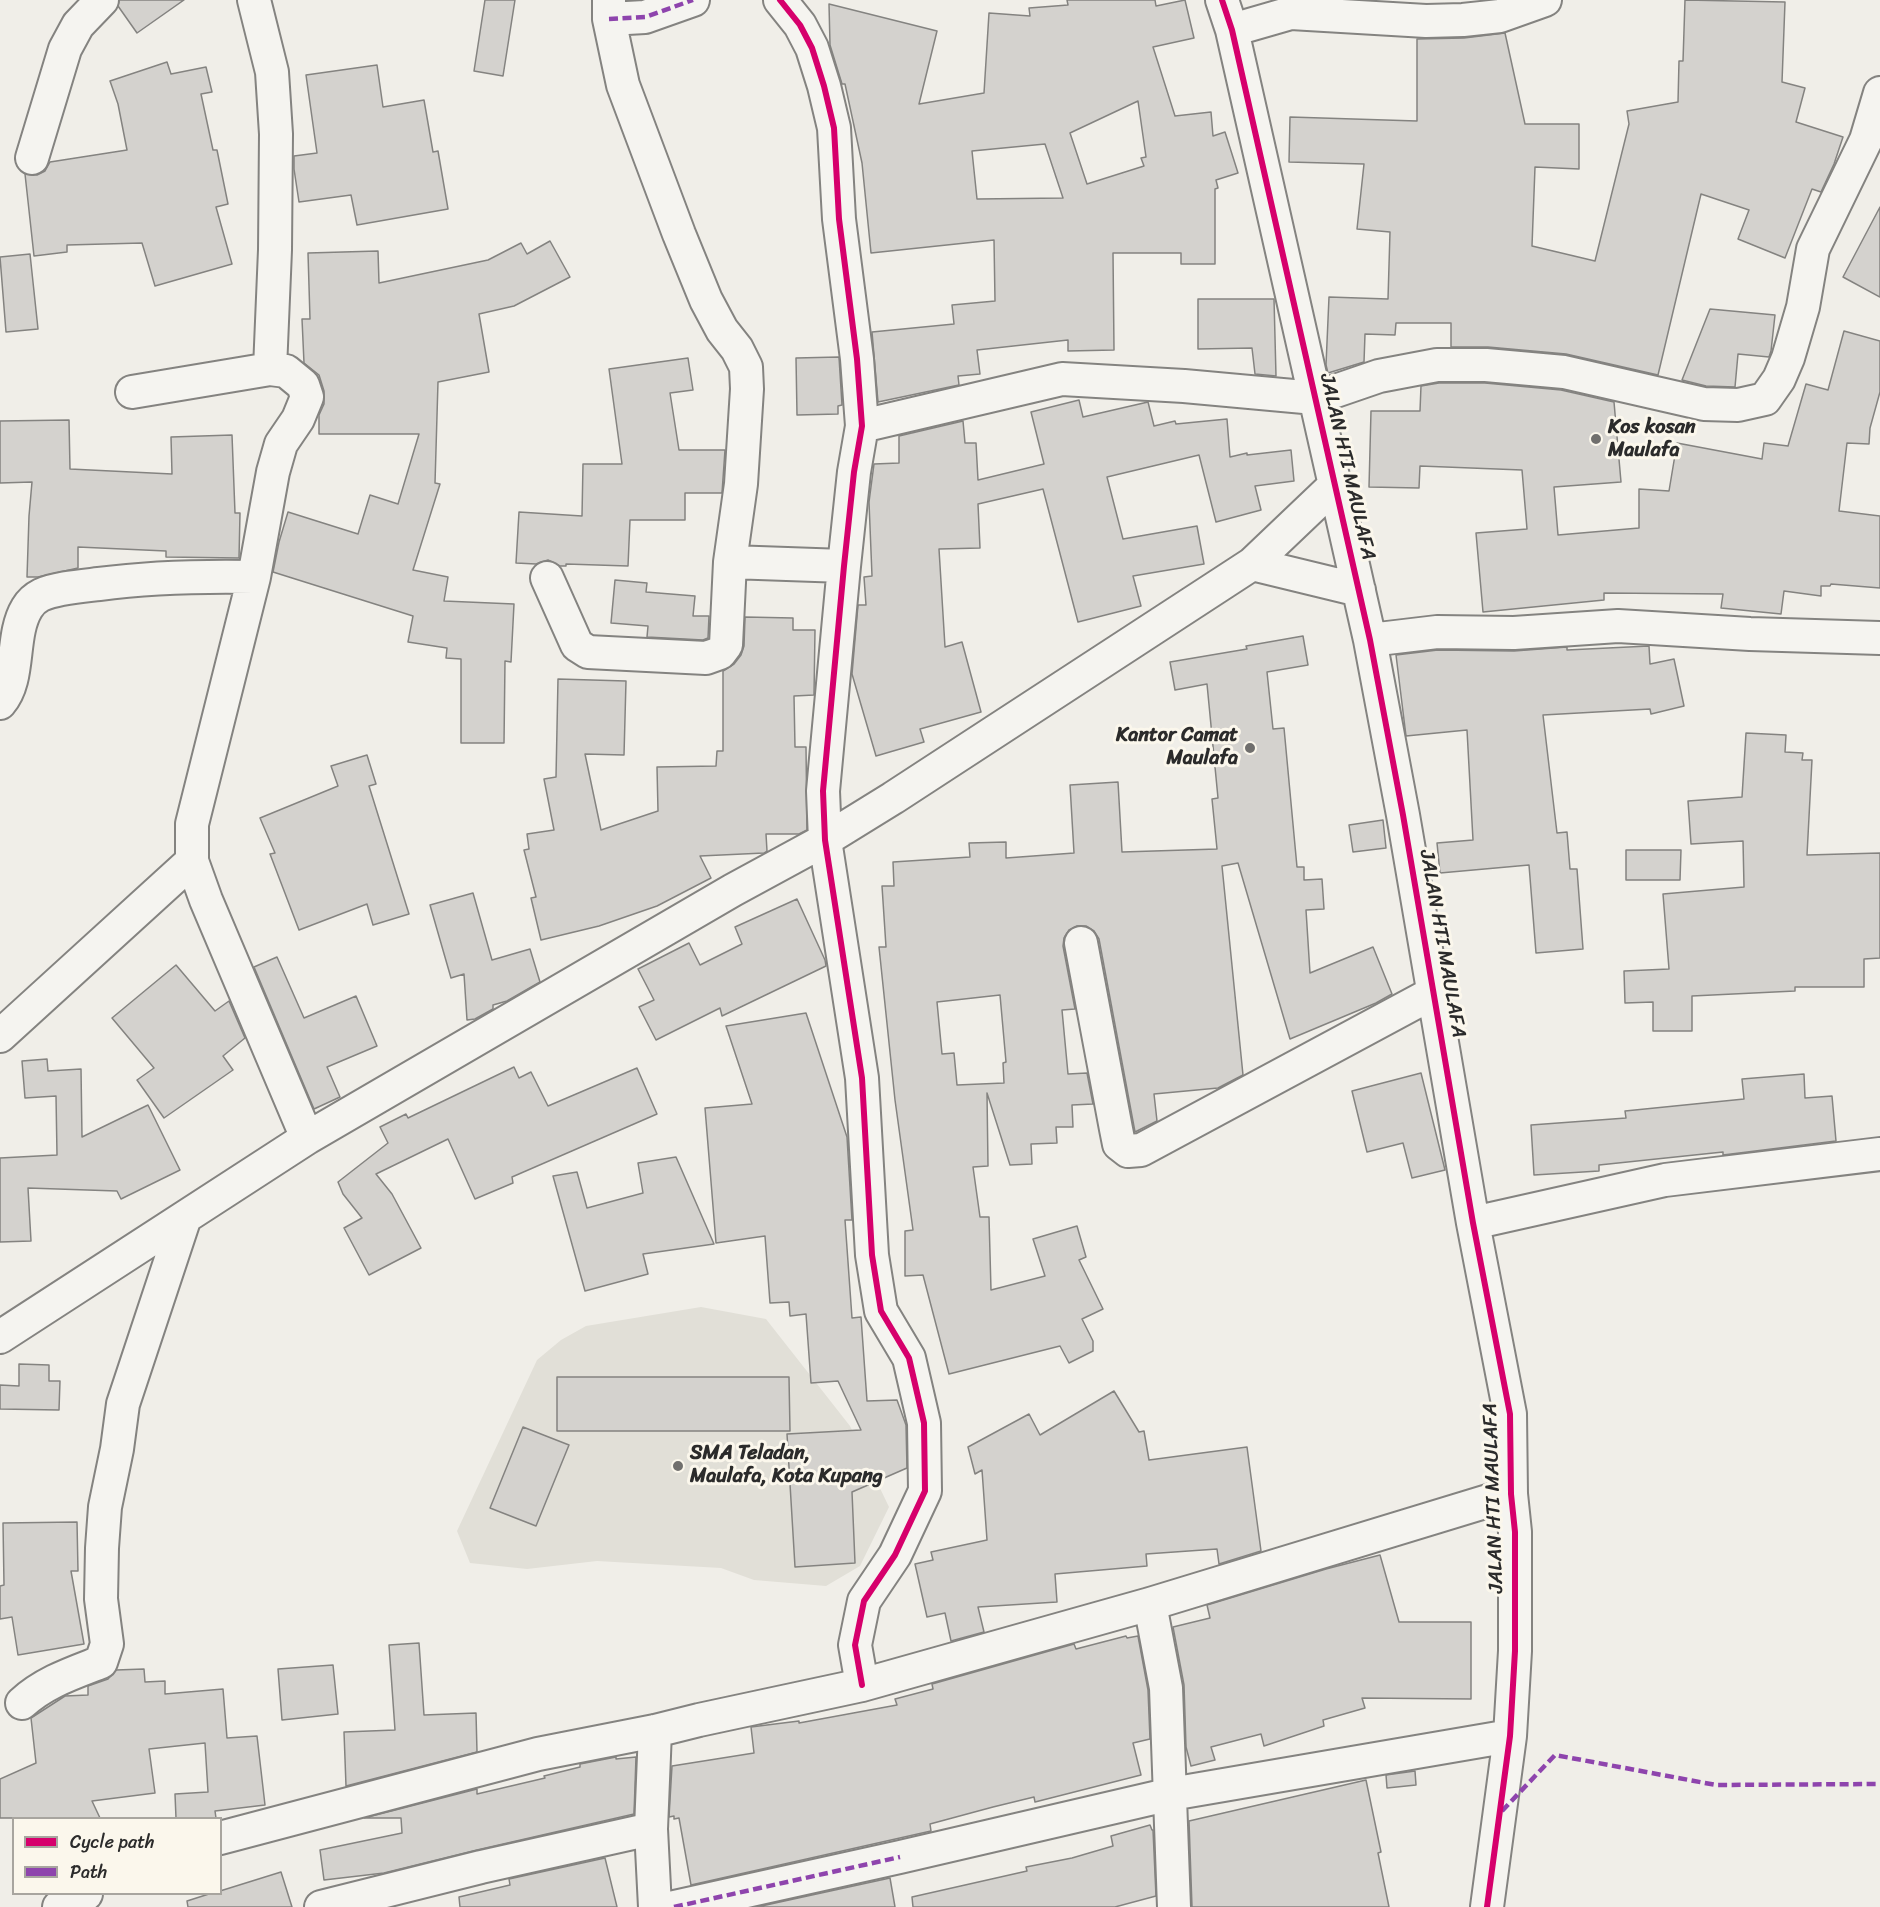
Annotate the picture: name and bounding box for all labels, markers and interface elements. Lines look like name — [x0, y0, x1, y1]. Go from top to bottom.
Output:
street label: JALAN HTI MAULAFA — [1314, 371, 1380, 563]
place label: Kos kosan Maulafa — [1608, 416, 1696, 463]
marker: Kos kosan Maulafa — [1589, 432, 1603, 446]
place label: Kantor Camat Maulafa — [1116, 724, 1238, 771]
marker: Kantor Camat Maulafa — [1243, 741, 1257, 755]
street label: JALAN HTI MAULAFA — [1414, 848, 1470, 1040]
street label: JALAN HTI MAULAFA — [1479, 1402, 1509, 1594]
place label: SMA Teladan, Maulafa, Kota Kupang — [690, 1442, 883, 1489]
marker: SMA Teladan, Maulafa, Kota Kupang — [671, 1459, 685, 1473]
legend — [12, 1817, 222, 1895]
text: Cycle path — [70, 1826, 154, 1858]
text: Path — [70, 1856, 107, 1888]

